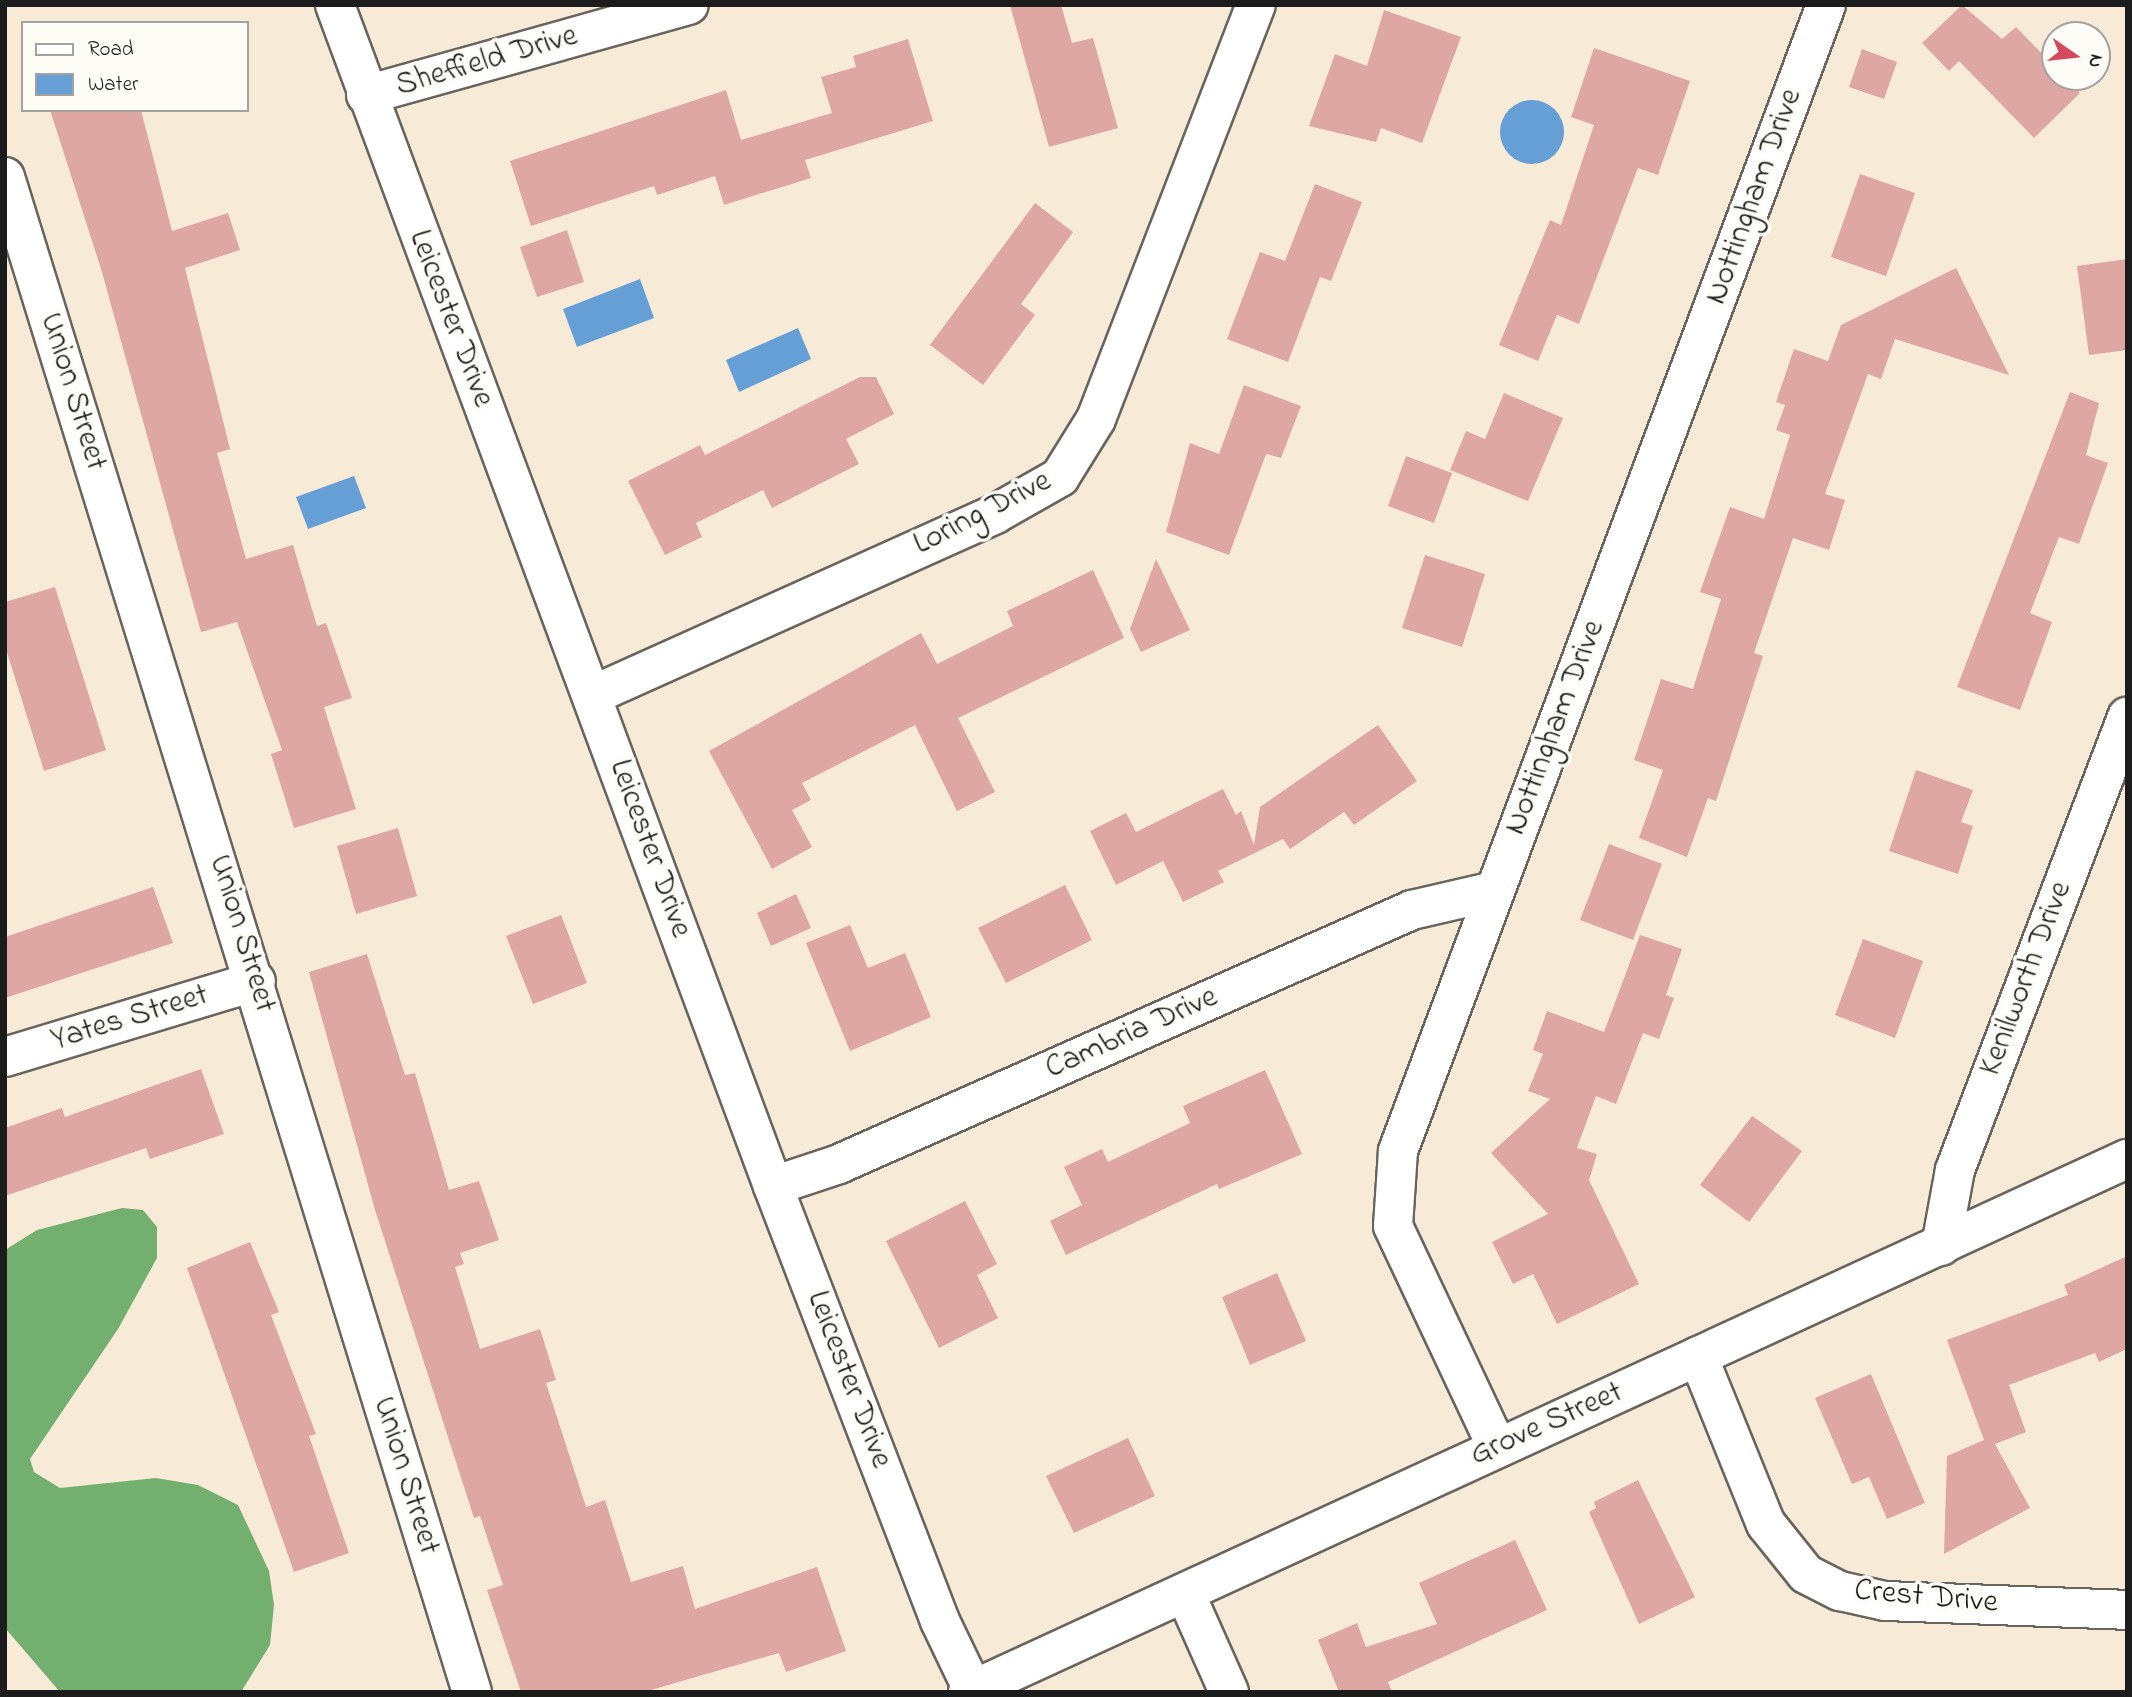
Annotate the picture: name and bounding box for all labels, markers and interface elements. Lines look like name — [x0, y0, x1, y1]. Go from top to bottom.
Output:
street label: Sheffield Drive — [392, 18, 582, 106]
legend — [21, 21, 248, 112]
north arrow — [2041, 21, 2111, 91]
text: Road — [88, 35, 134, 65]
text: N — [2080, 51, 2110, 70]
text: Water — [88, 70, 139, 100]
street label: Nottingham Drive — [1698, 84, 1812, 310]
street label: Leicester Drive — [399, 225, 501, 413]
street label: Union Street — [30, 309, 114, 475]
street label: Loring Drive — [908, 463, 1058, 565]
street label: Nottingham Drive — [1497, 615, 1615, 841]
street label: Leicester Drive — [599, 755, 699, 943]
street label: Union Street — [199, 851, 283, 1017]
street label: Kenilworth Drive — [1972, 877, 2082, 1081]
street label: Yates Street — [47, 977, 213, 1061]
street label: Cambria Drive — [1040, 979, 1224, 1089]
street label: Leicester Drive — [797, 1286, 899, 1474]
street label: Grove Street — [1465, 1374, 1629, 1476]
street label: Union Street — [363, 1393, 447, 1559]
street label: Crest Drive — [1853, 1573, 1999, 1623]

